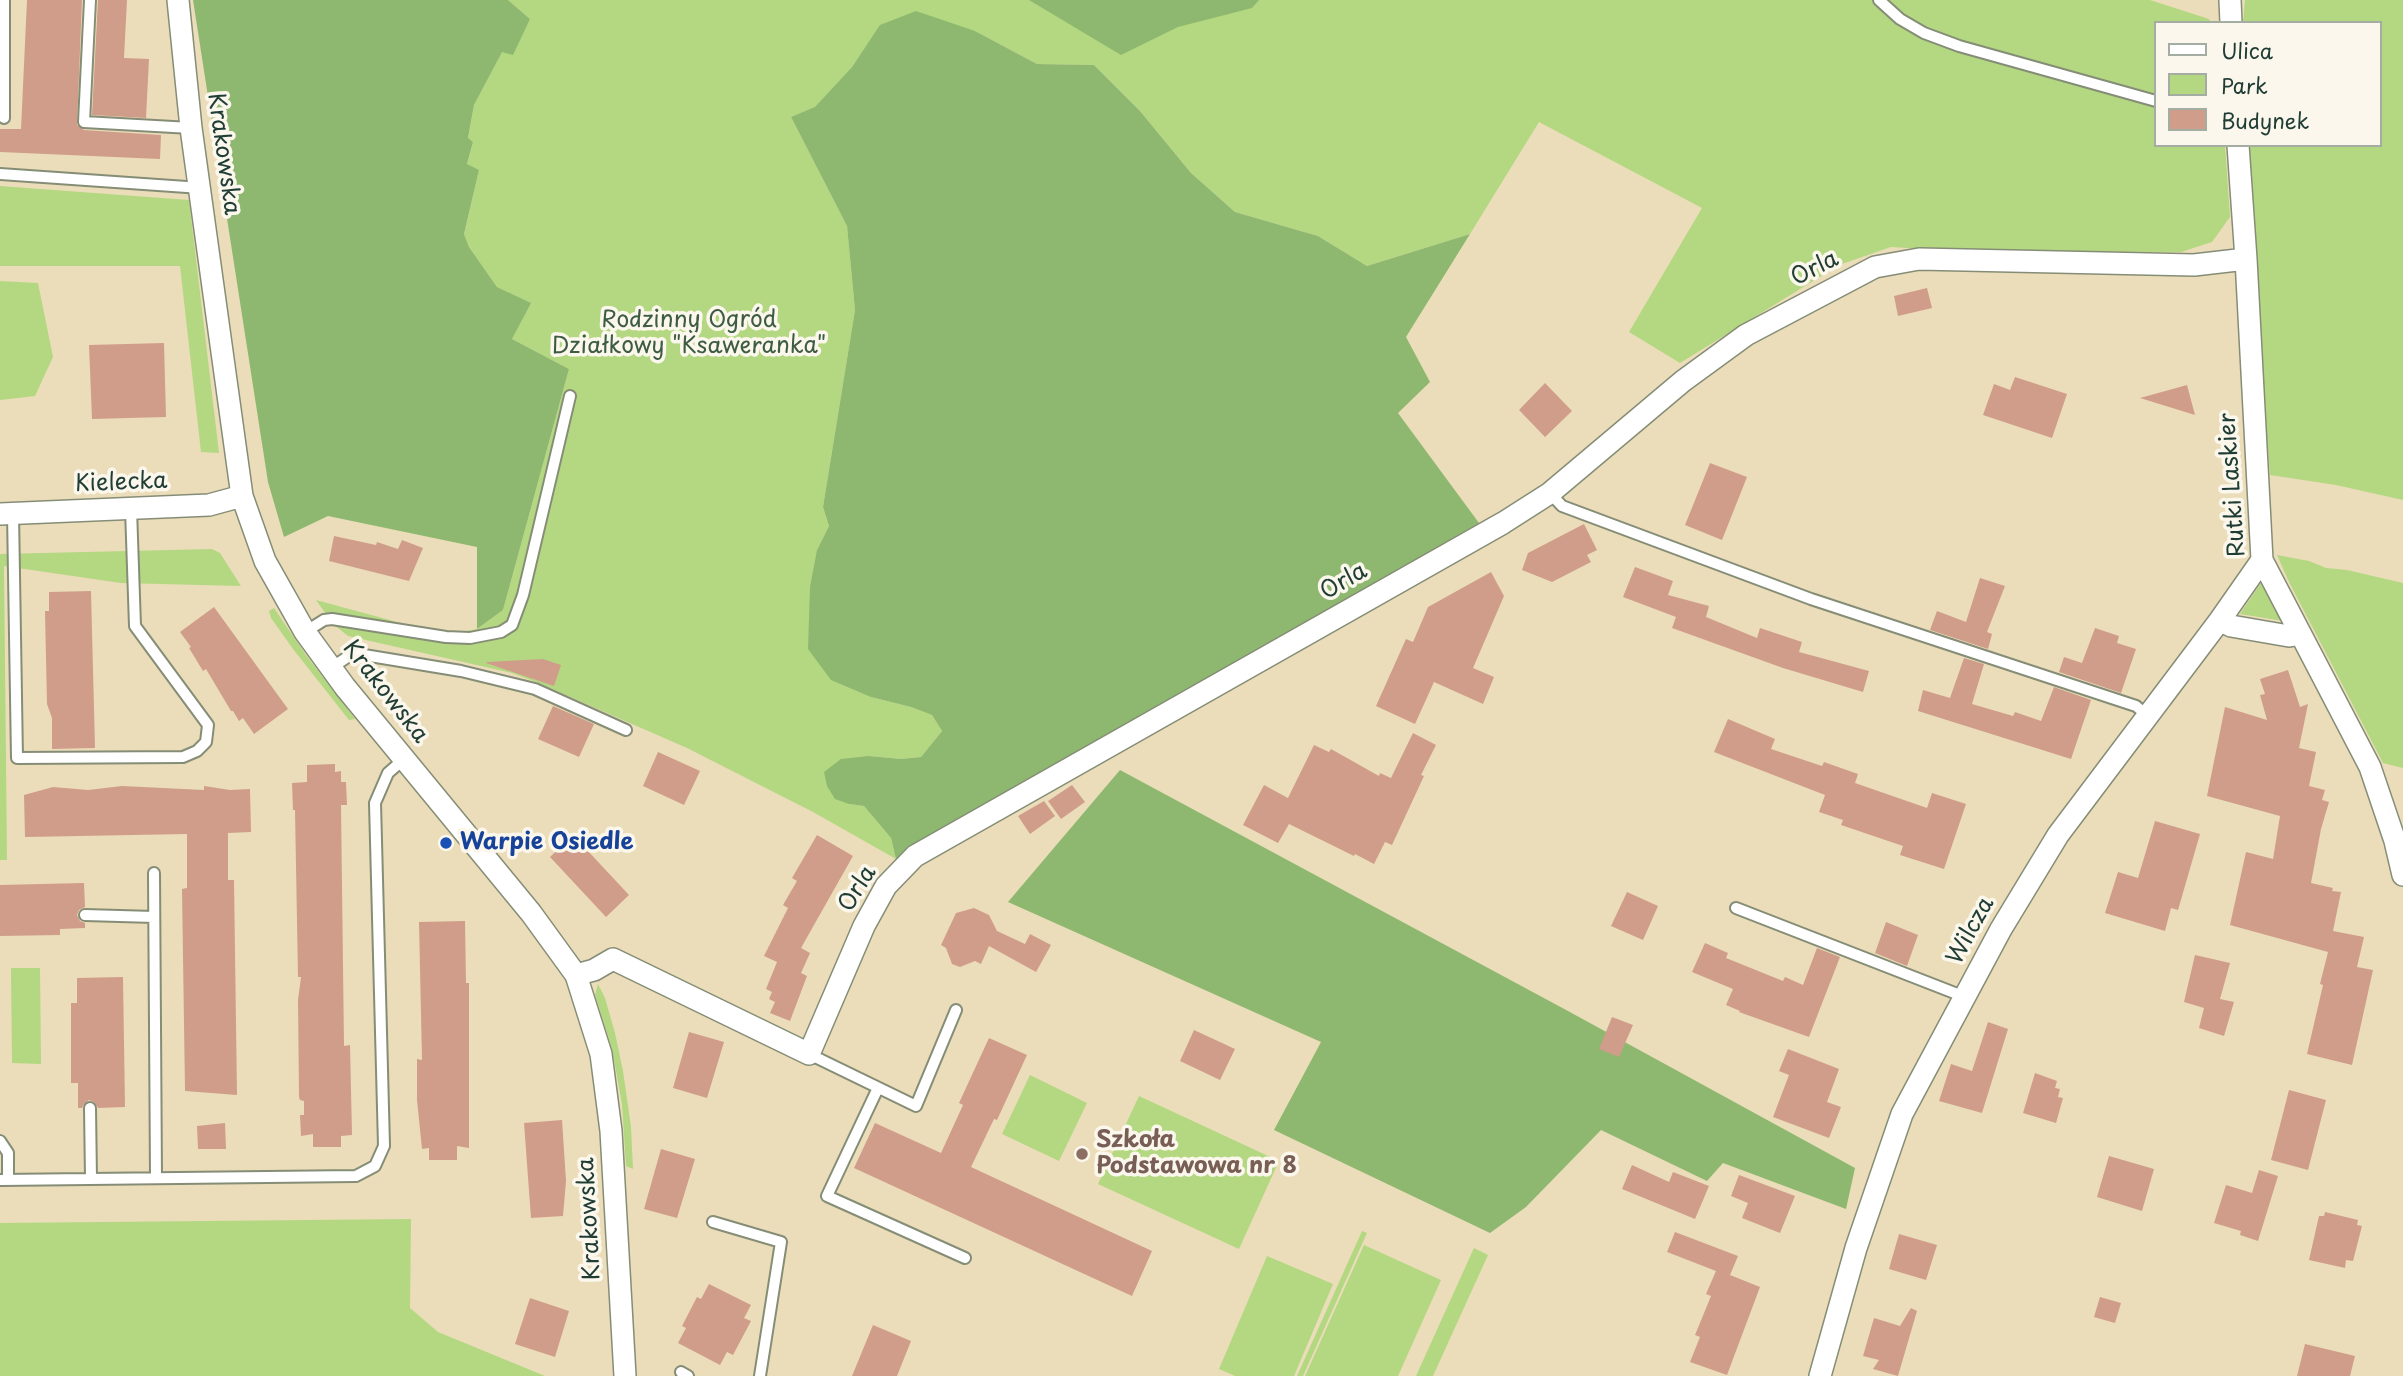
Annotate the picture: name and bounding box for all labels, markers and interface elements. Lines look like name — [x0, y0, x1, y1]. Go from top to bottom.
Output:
legend — [2154, 21, 2382, 147]
text: Ulica — [2221, 34, 2273, 66]
text: Park — [2221, 69, 2268, 101]
street label: Krakowska — [201, 91, 245, 217]
text: Budynek — [2221, 104, 2309, 136]
street label: Orla — [1787, 245, 1843, 293]
park label: Rodzinny Ogród Działkowy "Ksaweranka" — [552, 307, 826, 361]
street label: Rutki Laskier — [2214, 412, 2252, 558]
street label: Kielecka — [74, 468, 168, 498]
street label: Orla — [1316, 558, 1372, 606]
street label: Krakowska — [336, 635, 434, 749]
place label: Warpie Osiedle — [460, 829, 633, 857]
marker: Warpie Osiedle — [438, 835, 454, 851]
street label: Orla — [833, 861, 883, 917]
street label: Wilcza — [1941, 892, 2001, 970]
place label: Szkoła Podstawowa nr 8 — [1096, 1127, 1297, 1181]
marker: Szkoła Podstawowa nr 8 — [1074, 1146, 1090, 1162]
street label: Krakowska — [573, 1157, 607, 1281]

